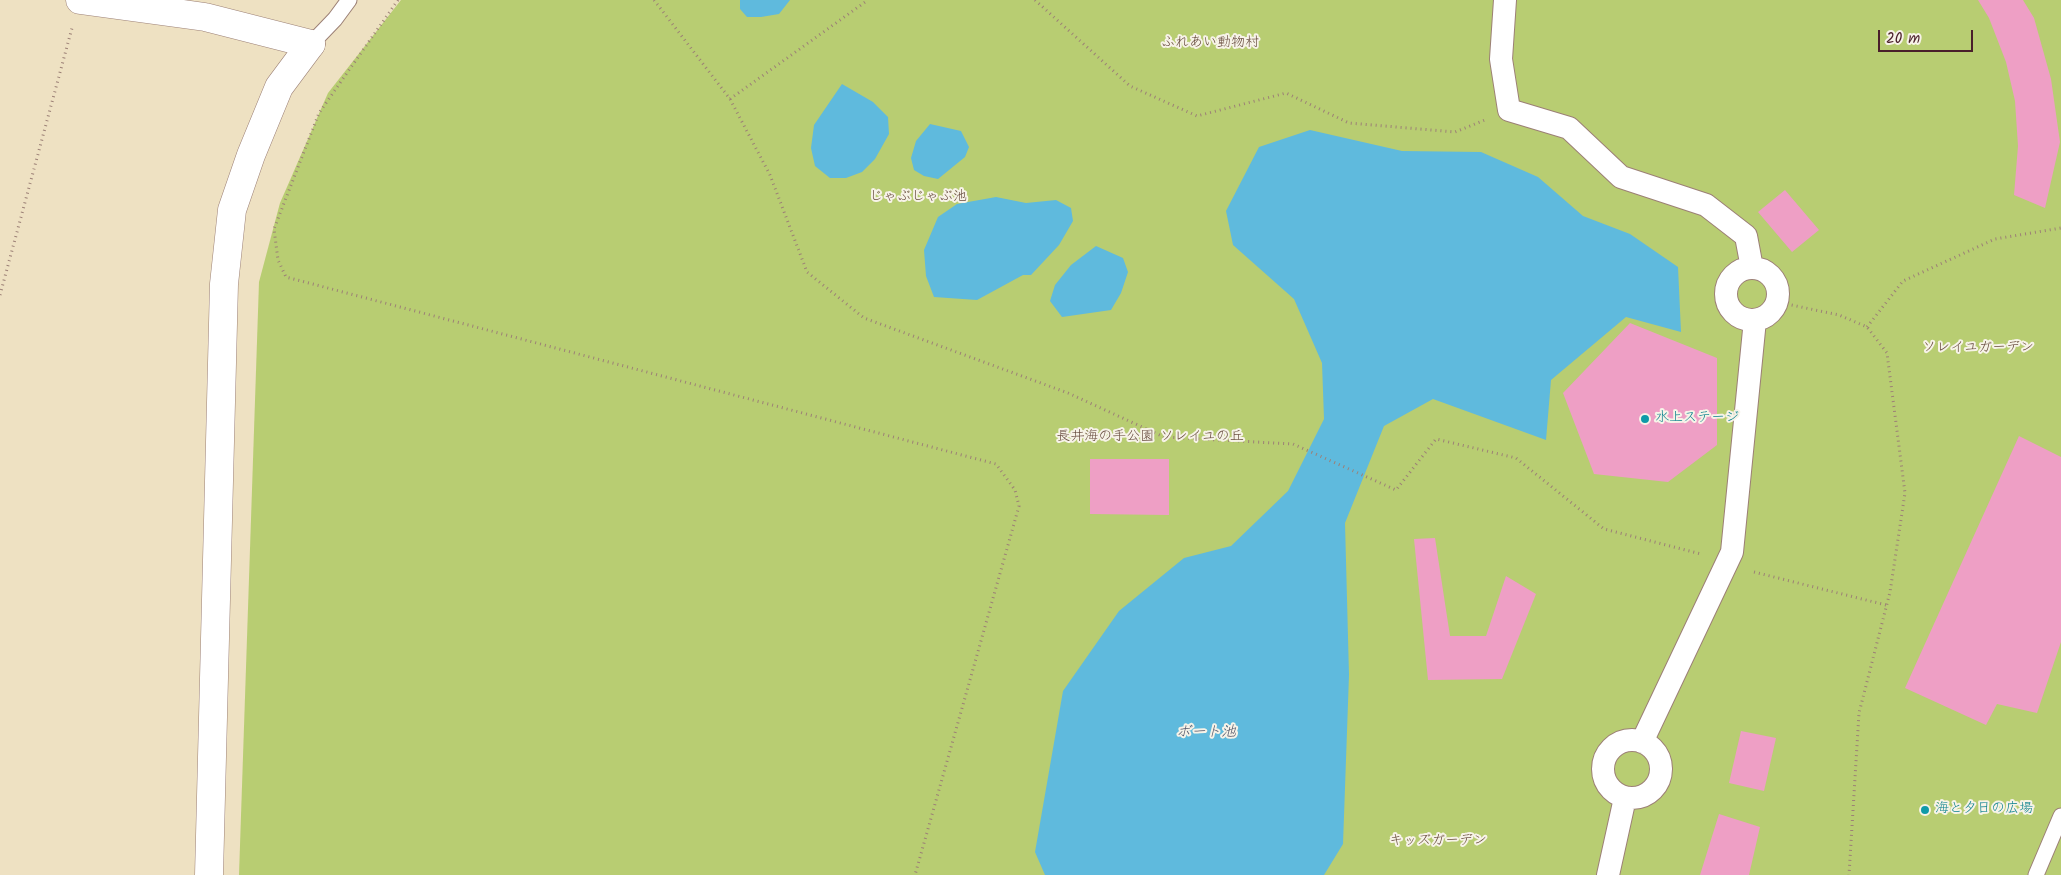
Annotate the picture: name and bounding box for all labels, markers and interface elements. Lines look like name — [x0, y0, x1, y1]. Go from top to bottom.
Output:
scale bar — [1881, 20, 1976, 52]
text: 20 m — [1886, 27, 1920, 51]
park label: ふれあい動物村 — [1161, 36, 1259, 52]
park label: じゃぶじゃぶ池 — [869, 190, 967, 206]
park label: ソレイユガーデン — [1922, 341, 2034, 357]
place label: 水上ステージ — [1655, 411, 1739, 427]
marker: 水上ステージ — [1639, 413, 1651, 425]
park label: 長井海の手公園 ソレイユの丘 — [1056, 430, 1244, 446]
water label: ボート池 — [1176, 724, 1236, 742]
place label: 海と夕日の広場 — [1935, 802, 2033, 818]
marker: 海と夕日の広場 — [1919, 804, 1931, 816]
park label: キッズガーデン — [1389, 834, 1487, 850]

